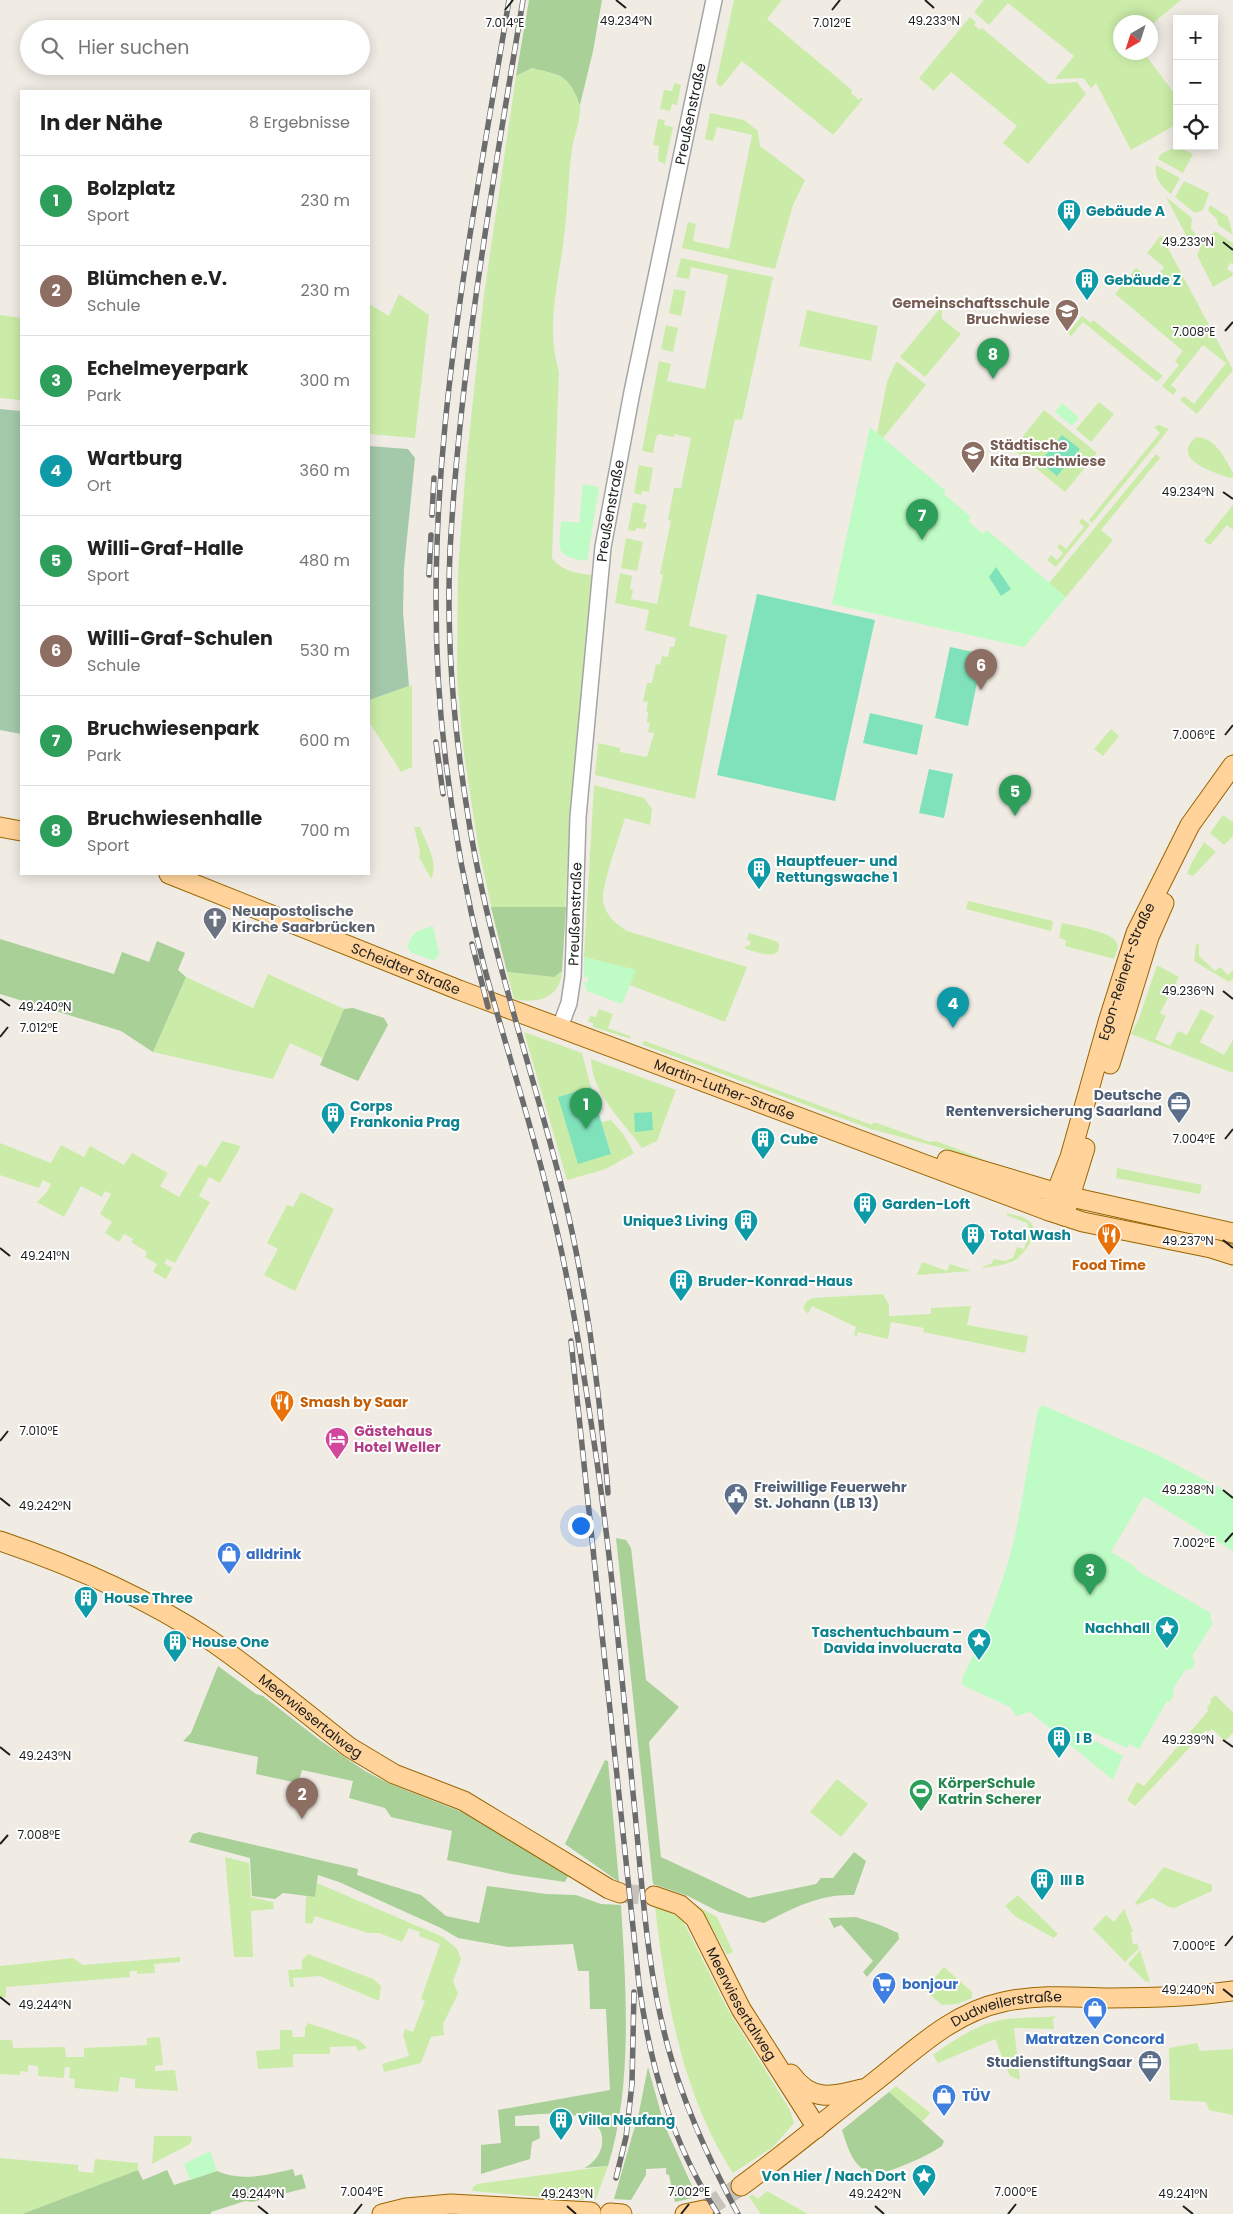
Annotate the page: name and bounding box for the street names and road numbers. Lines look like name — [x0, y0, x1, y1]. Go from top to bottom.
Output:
street label: Preußenstraße — [670, 61, 711, 167]
street label: Preußenstraße — [592, 458, 629, 563]
street label: Preußenstraße — [563, 862, 587, 966]
street label: Egon-Reinert-Straße — [1093, 899, 1160, 1043]
street label: Scheidter Straße — [348, 938, 464, 1000]
street label: Martin-Luther-Straße — [651, 1054, 798, 1125]
street label: Meerwiesertalweg — [254, 1669, 366, 1763]
street label: Meerwiesertalweg — [701, 1944, 781, 2064]
street label: Dudweilerstraße — [947, 1987, 1062, 2032]

